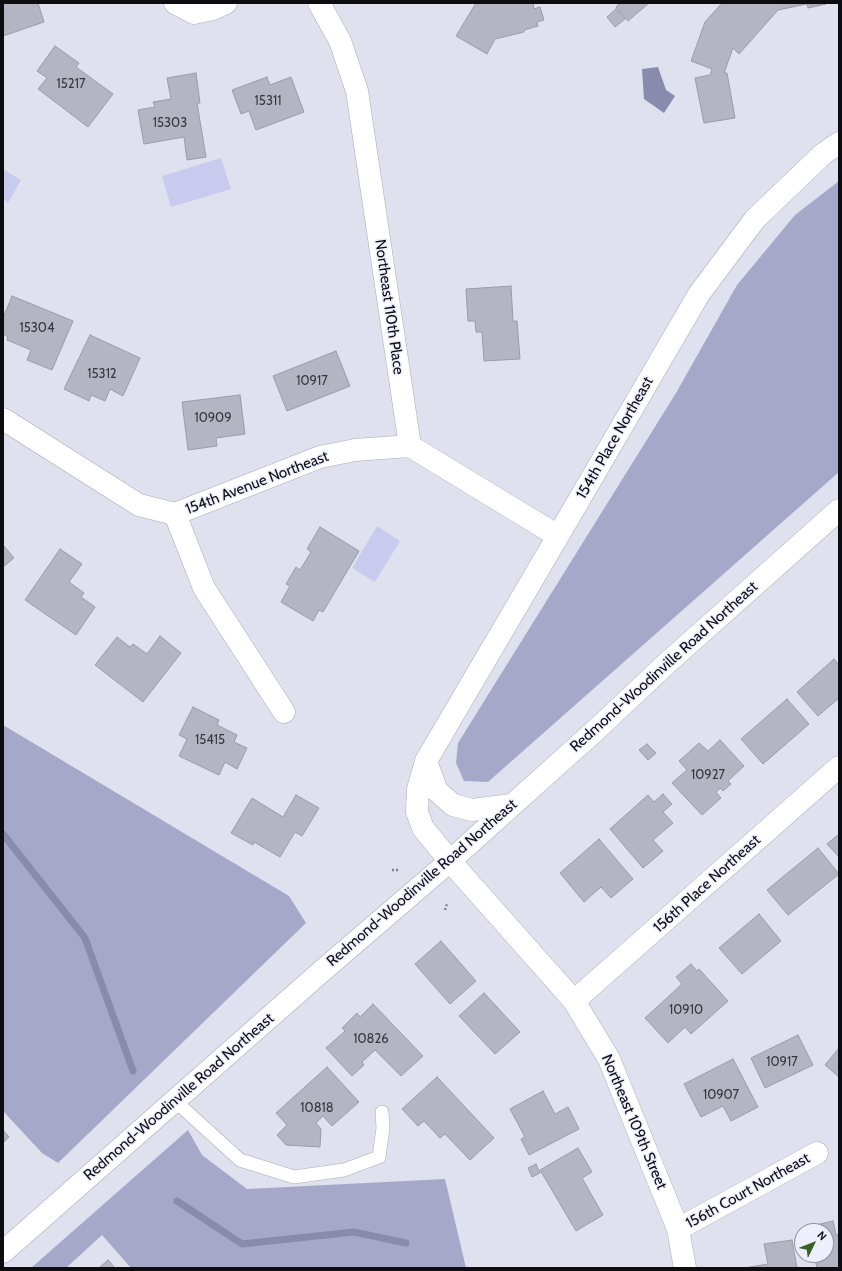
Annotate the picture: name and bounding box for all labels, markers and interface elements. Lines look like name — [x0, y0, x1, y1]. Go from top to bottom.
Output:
house number: 15217 — [57, 76, 85, 92]
house number: 15311 — [255, 93, 281, 109]
house number: 15303 — [153, 115, 187, 131]
street label: Northeast 110th Place — [371, 238, 407, 376]
house number: 15304 — [20, 320, 54, 336]
house number: 15312 — [87, 366, 117, 382]
house number: 10917 — [296, 373, 328, 389]
street label: 154th Place Northeast — [573, 374, 657, 502]
house number: 10909 — [194, 410, 232, 426]
street label: 154th Avenue Northeast — [183, 447, 331, 519]
street label: Redmond-Woodinville Road Northeast — [567, 578, 761, 756]
house number: 15415 — [195, 732, 225, 748]
house number: 10927 — [691, 767, 725, 783]
street label: Redmond-Woodinville Road Northeast — [323, 795, 521, 971]
street label: 156th Place Northeast — [650, 831, 764, 937]
house number: 10910 — [669, 1002, 703, 1018]
street label: Redmond-Woodinville Road Northeast — [80, 1009, 278, 1185]
house number: 10826 — [353, 1031, 389, 1047]
street label: Northeast 109th Street — [597, 1052, 671, 1192]
house number: 10917 — [766, 1054, 798, 1070]
house number: 10907 — [703, 1087, 739, 1103]
house number: 10818 — [300, 1100, 334, 1116]
street label: 156th Court Northeast — [683, 1149, 813, 1233]
north arrow — [794, 1223, 834, 1263]
text: N — [814, 1228, 830, 1243]

